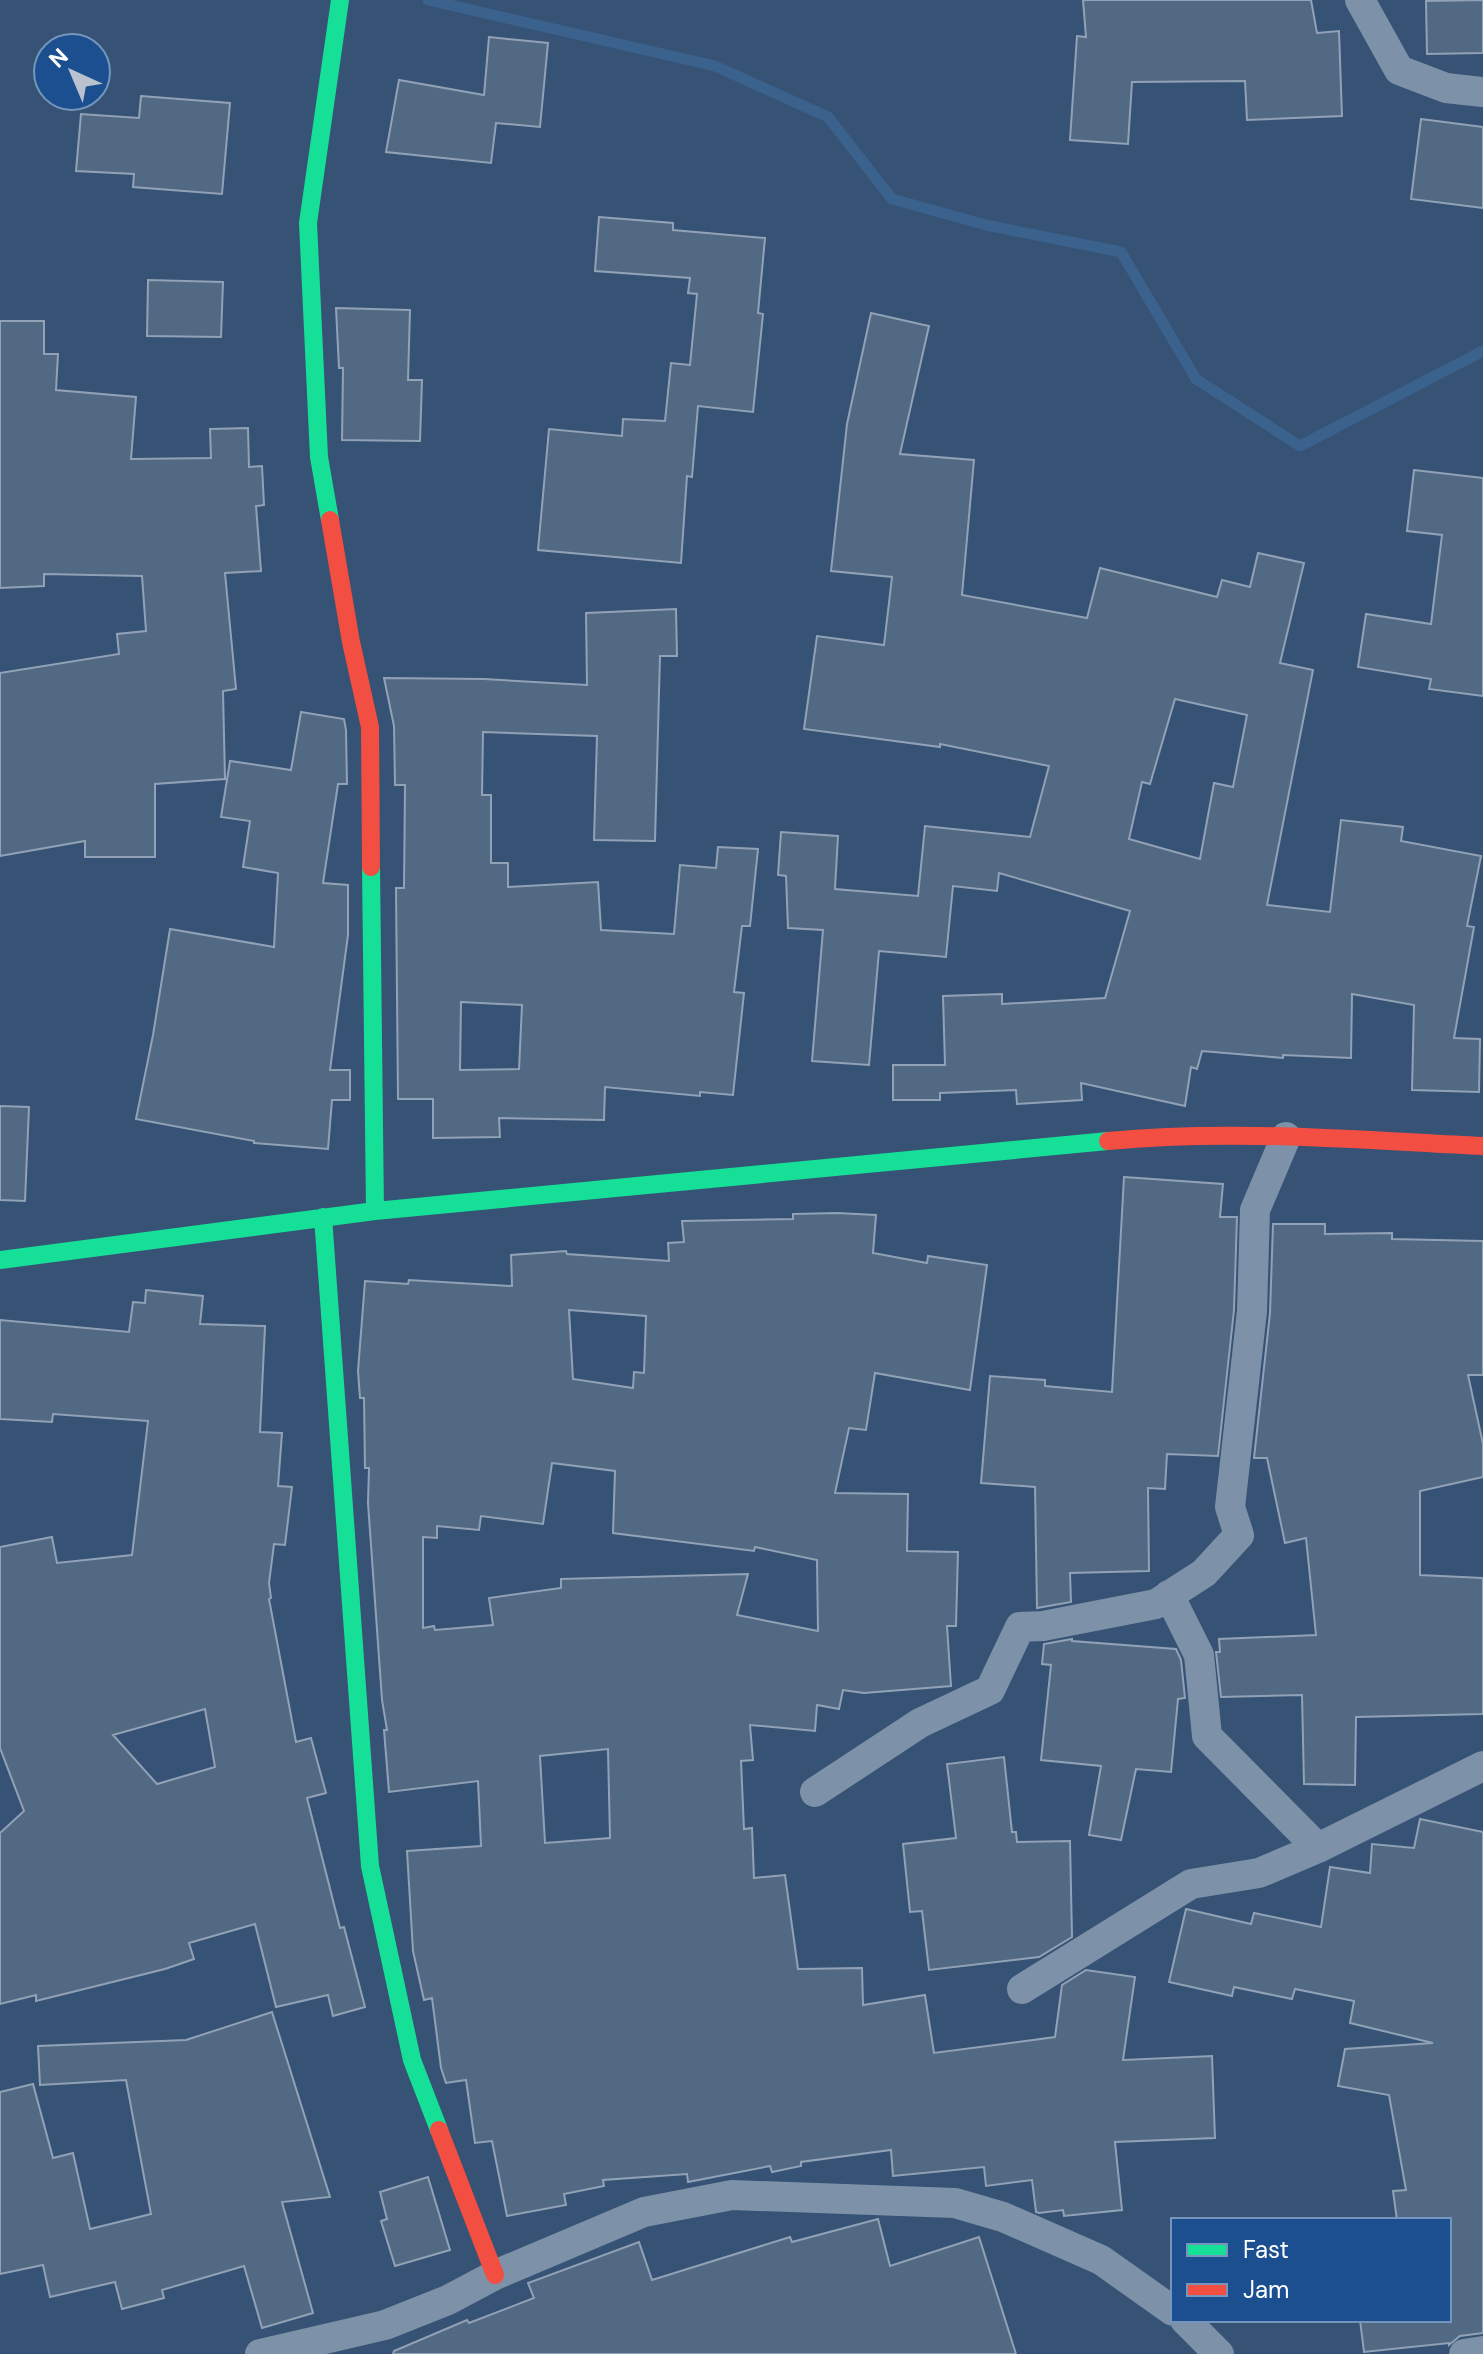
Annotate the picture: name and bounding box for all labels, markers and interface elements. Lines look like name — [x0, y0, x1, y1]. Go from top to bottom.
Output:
north arrow — [32, 32, 112, 112]
text: N — [43, 42, 74, 74]
legend — [1171, 2218, 1451, 2322]
text: Fast — [1243, 2234, 1289, 2265]
text: Jam — [1243, 2274, 1289, 2305]

